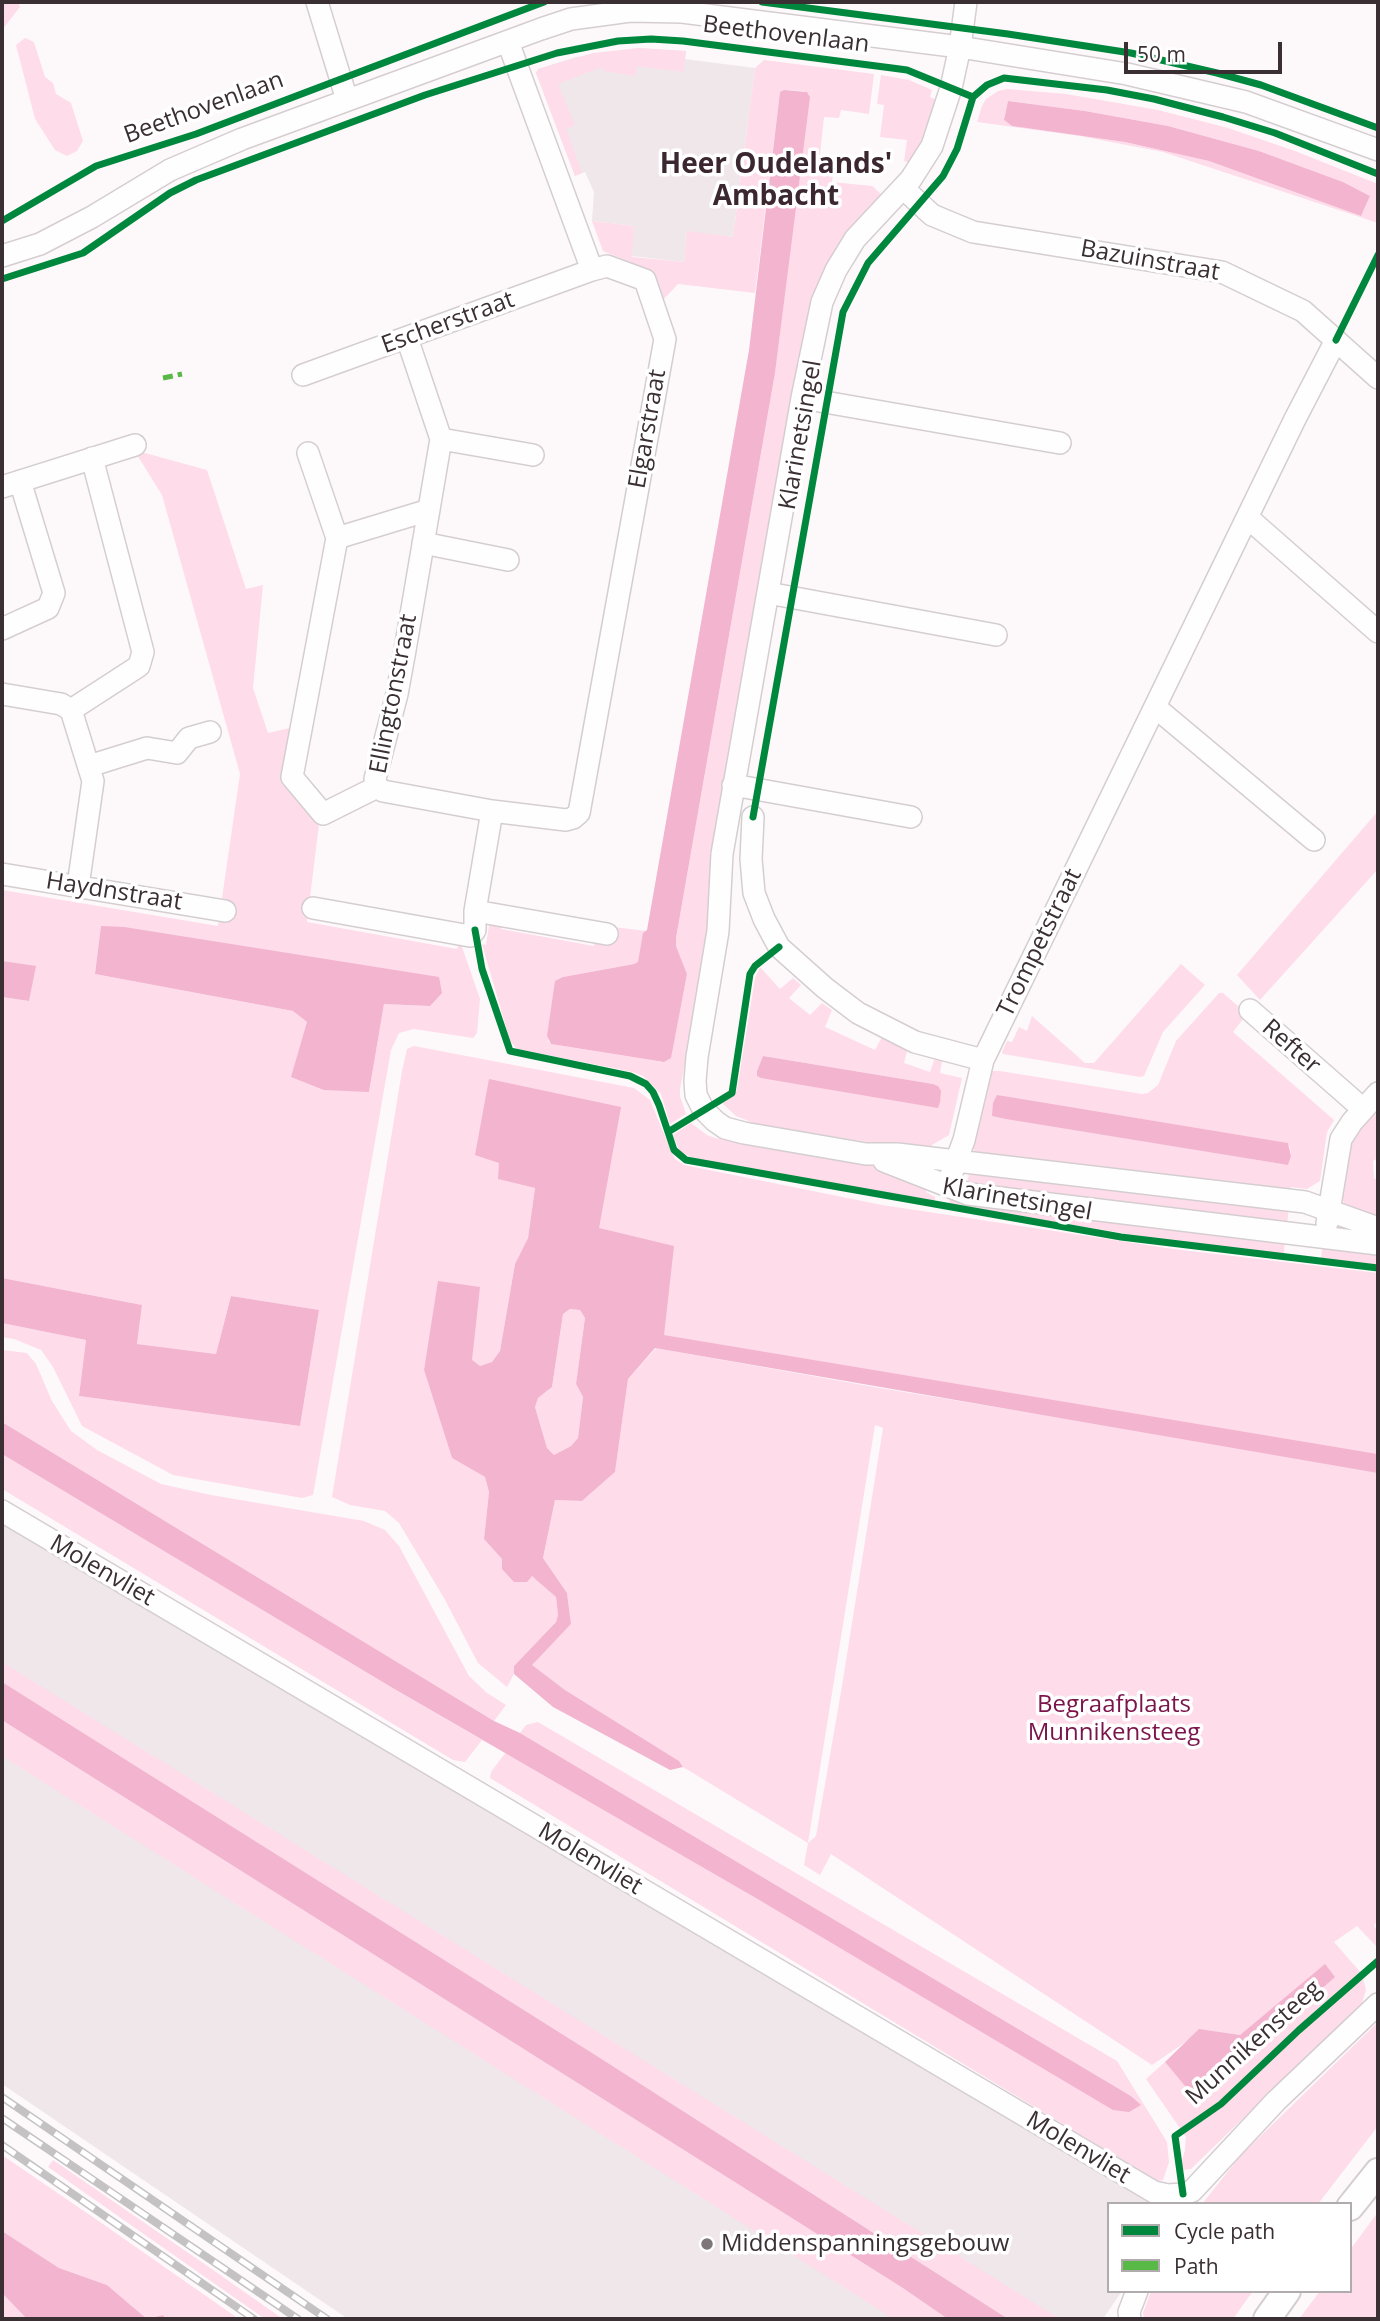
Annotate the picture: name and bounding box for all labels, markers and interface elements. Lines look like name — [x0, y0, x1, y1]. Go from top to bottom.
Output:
street label: Beethovenlaan — [701, 10, 871, 60]
scale bar — [1128, 28, 1286, 72]
text: 50 m — [1137, 40, 1186, 68]
street label: Beethovenlaan — [120, 66, 288, 150]
district label: Heer Oudelands' Ambacht — [660, 148, 892, 214]
street label: Bazuinstraat — [1078, 235, 1222, 287]
street label: Escherstraat — [378, 286, 518, 360]
street label: Klarinetsingel — [774, 358, 828, 512]
street label: Elgarstraat — [623, 367, 673, 491]
street label: Ellingtonstraat — [364, 612, 424, 776]
street label: Trompetstraat — [992, 864, 1088, 1022]
street label: Haydnstraat — [44, 867, 184, 917]
street label: Refter — [1256, 1014, 1326, 1080]
street label: Klarinetsingel — [940, 1173, 1094, 1227]
street label: Molenvliet — [44, 1529, 160, 1613]
park label: Begraafplaats Munnikensteeg — [1028, 1691, 1200, 1747]
street label: Molenvliet — [533, 1817, 647, 1901]
street label: Munnikensteeg — [1180, 1975, 1328, 2111]
street label: Molenvliet — [1021, 2106, 1135, 2190]
legend — [1107, 2202, 1352, 2293]
text: Cycle path — [1174, 2217, 1275, 2245]
place label: Middenspanningsgebouw — [721, 2230, 1009, 2258]
marker: Middenspanningsgebouw — [699, 2236, 715, 2252]
text: Path — [1174, 2252, 1219, 2280]

